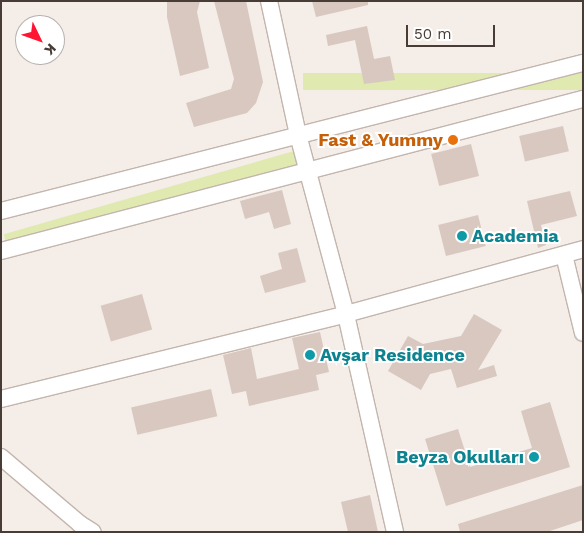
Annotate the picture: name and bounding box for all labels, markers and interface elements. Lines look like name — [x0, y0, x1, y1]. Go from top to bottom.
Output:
north arrow — [15, 15, 65, 65]
scale bar — [409, 15, 498, 47]
text: 50 m — [414, 25, 451, 43]
text: K — [41, 40, 60, 58]
place label: Fast & Yummy — [318, 129, 443, 151]
marker: Fast & Yummy — [447, 134, 459, 146]
place label: Academia — [472, 225, 559, 247]
marker: Academia — [456, 230, 468, 242]
place label: Avşar Residence — [320, 344, 465, 366]
marker: Avşar Residence — [304, 349, 316, 361]
place label: Beyza Okulları — [396, 446, 524, 468]
marker: Beyza Okulları — [528, 451, 540, 463]

